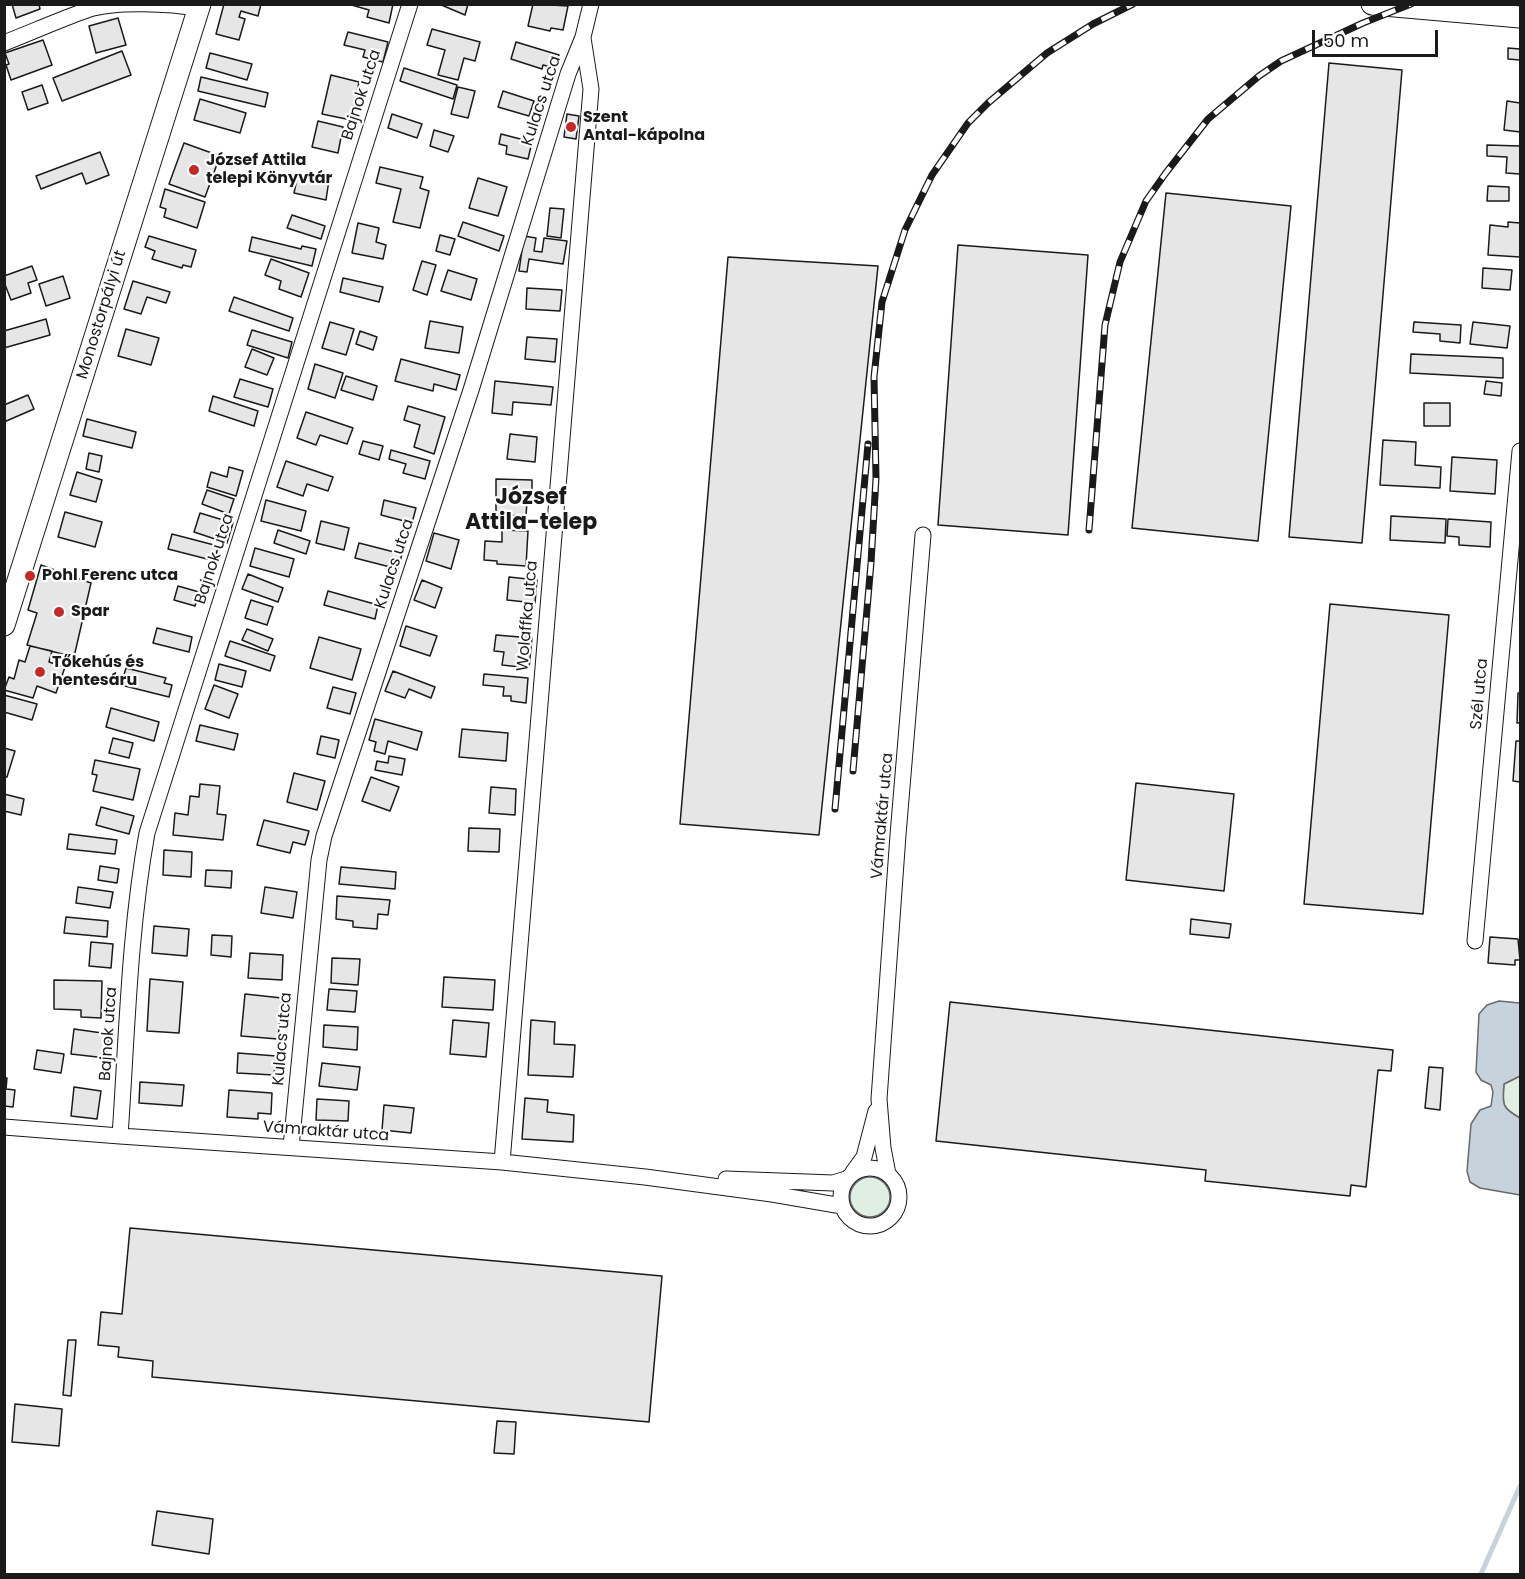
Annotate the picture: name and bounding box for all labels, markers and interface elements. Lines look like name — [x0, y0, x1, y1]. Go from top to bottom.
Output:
scale bar — [1315, 18, 1441, 56]
text: 50 m — [1323, 28, 1369, 53]
street label: Bajnok utca — [338, 47, 386, 143]
street label: Kulacs utca — [518, 54, 566, 148]
place label: Szent Antal-kápolna — [583, 108, 705, 146]
marker: Szent Antal-kápolna — [564, 120, 578, 134]
place label: József Attila telepi Könyvtár — [206, 151, 332, 189]
marker: József Attila telepi Könyvtár — [187, 163, 201, 177]
street label: Monostorpályi út — [73, 248, 131, 382]
district label: József Attila-telep — [465, 485, 597, 536]
street label: Bajnok utca — [191, 511, 239, 607]
street label: Kulacs utca — [371, 517, 419, 611]
street label: Wolaffka utca — [514, 560, 542, 672]
place label: Pohl Ferenc utca — [42, 566, 178, 586]
marker: Pohl Ferenc utca — [23, 569, 37, 583]
place label: Spar — [71, 602, 109, 622]
marker: Spar — [52, 605, 66, 619]
place label: Tőkehús és hentesáru — [52, 653, 144, 691]
street label: Szél utca — [1467, 658, 1493, 730]
marker: Tőkehús és hentesáru — [33, 665, 47, 679]
street label: Vámraktár utca — [868, 752, 898, 880]
street label: Bajnok utca — [96, 986, 122, 1082]
street label: Kulacs utca — [269, 992, 297, 1086]
street label: Vámraktár utca — [262, 1118, 390, 1146]

